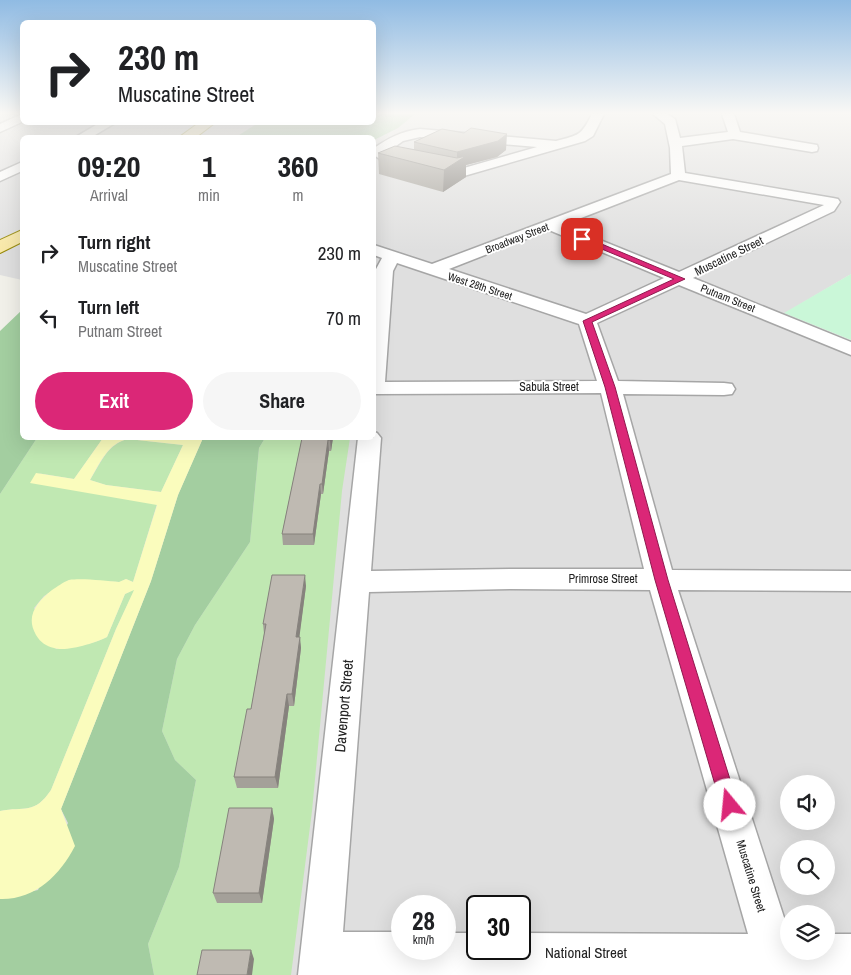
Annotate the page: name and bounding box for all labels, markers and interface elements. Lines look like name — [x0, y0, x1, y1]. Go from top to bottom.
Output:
text: 230 m — [118, 34, 199, 81]
icon: right — [35, 40, 100, 105]
text: Muscatine Street — [118, 79, 254, 109]
text: 09:20 — [78, 146, 140, 186]
text: 1 — [202, 146, 216, 186]
text: 360 — [277, 146, 318, 186]
text: Arrival — [90, 184, 128, 206]
text: min — [198, 184, 220, 206]
text: m — [292, 184, 303, 206]
pin — [561, 218, 603, 260]
street label: Broadway Street — [483, 219, 551, 256]
icon: arrive — [568, 225, 596, 253]
text: Turn right — [78, 229, 150, 255]
street label: Muscatine Street — [692, 232, 766, 279]
icon: right — [35, 239, 63, 267]
text: 230 m — [318, 240, 361, 266]
text: Muscatine Street — [78, 255, 177, 277]
street label: West 28th Street — [446, 269, 515, 303]
street label: Putnam Street — [699, 281, 758, 315]
text: Turn left — [78, 294, 139, 320]
icon: left — [35, 304, 63, 332]
text: 70 m — [326, 305, 361, 331]
text: Putnam Street — [78, 320, 162, 342]
button: Exit — [35, 372, 193, 430]
button: Share — [203, 372, 361, 430]
street label: Sabula Street — [519, 379, 579, 395]
street label: Primrose Street — [569, 571, 638, 587]
street label: Davenport Street — [329, 658, 358, 753]
map controls — [780, 775, 835, 960]
button: sound — [780, 775, 835, 830]
position arrow — [703, 778, 755, 830]
street label: Muscatine Street — [732, 838, 770, 914]
button: search — [780, 840, 835, 895]
speed limit sign: 30 — [466, 895, 531, 960]
text: 28 — [412, 904, 435, 938]
button: layers — [780, 905, 835, 960]
text: km/h — [413, 932, 434, 948]
street label: National Street — [545, 942, 628, 963]

